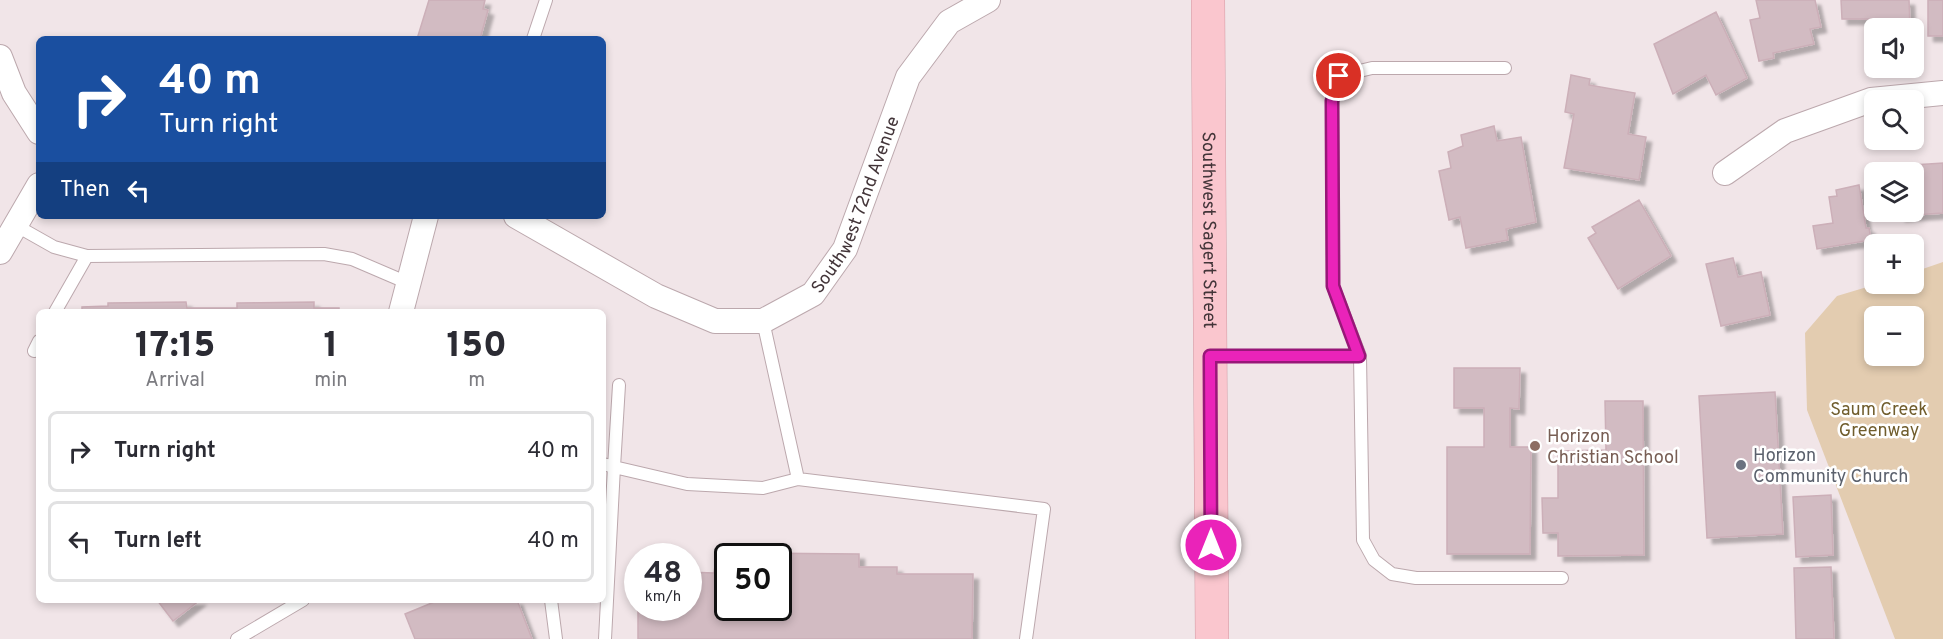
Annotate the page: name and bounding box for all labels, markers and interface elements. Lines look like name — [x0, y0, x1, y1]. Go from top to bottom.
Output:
map controls — [1864, 18, 1924, 366]
button: sound — [1864, 18, 1924, 78]
pin — [1313, 50, 1364, 101]
text: 40 m — [159, 56, 261, 109]
icon: arrive — [1322, 59, 1355, 92]
icon: right — [60, 60, 138, 138]
button: search — [1864, 90, 1924, 150]
text: Turn right — [159, 108, 278, 142]
street label: Southwest 72nd Avenue — [807, 113, 906, 299]
street label: Southwest Sagert Street — [1196, 131, 1220, 329]
button: layers — [1864, 162, 1924, 222]
icon: left — [122, 174, 155, 207]
text: Then — [60, 177, 110, 204]
button: + — [1864, 234, 1924, 294]
button: − — [1864, 306, 1924, 366]
text: 17:15 — [135, 324, 215, 370]
text: 1 — [324, 324, 338, 370]
text: 150 — [447, 324, 507, 370]
text: Arrival — [145, 368, 205, 394]
text: min — [314, 368, 348, 394]
text: m — [468, 368, 485, 394]
park label: Saum Creek Greenway — [1830, 399, 1928, 443]
place label: Horizon Christian School — [1547, 426, 1679, 470]
icon: right — [63, 435, 96, 468]
text: Turn right — [114, 438, 216, 465]
text: 40 m — [527, 438, 579, 465]
marker: Horizon Christian School — [1528, 439, 1542, 453]
place label: Horizon Community Church — [1753, 445, 1908, 489]
marker: Horizon Community Church — [1734, 458, 1748, 472]
position arrow — [1179, 513, 1243, 577]
icon: left — [63, 525, 96, 558]
text: Turn left — [114, 528, 202, 555]
text: 40 m — [527, 528, 579, 555]
speed limit sign: 50 — [714, 543, 792, 621]
text: 48 — [644, 556, 682, 593]
text: km/h — [645, 588, 681, 607]

